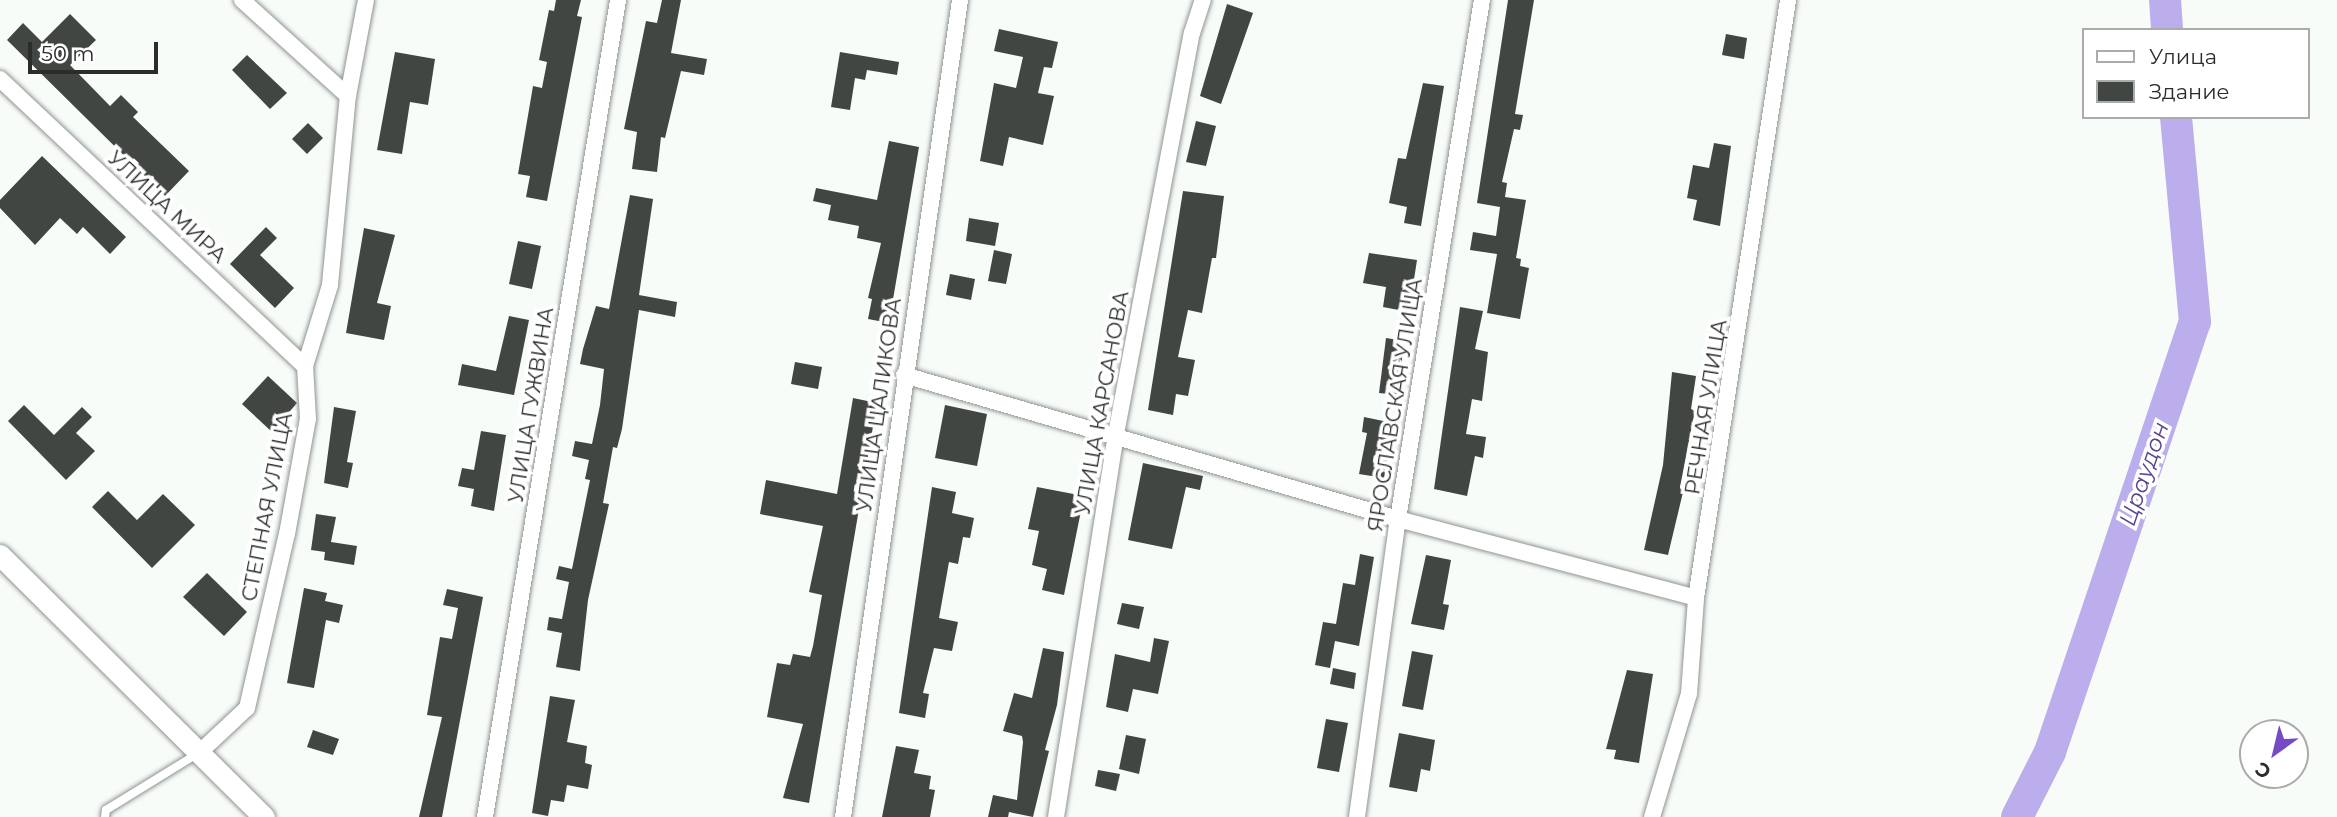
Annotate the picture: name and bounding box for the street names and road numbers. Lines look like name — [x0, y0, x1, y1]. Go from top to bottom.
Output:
street label: УЛИЦА МИРА — [102, 146, 232, 268]
street label: ЯРОСЛАВСКАЯ УЛИЦА — [1363, 277, 1427, 533]
street label: УЛИЦА КАРСАНОВА — [1070, 289, 1134, 517]
street label: УЛИЦА ЦАЛИКОВА — [851, 296, 907, 514]
street label: УЛИЦА ГУЖВИНА — [503, 305, 559, 505]
street label: РЕЧНАЯ УЛИЦА — [1680, 318, 1732, 496]
street label: СТЕПНАЯ УЛИЦА — [236, 410, 298, 604]

